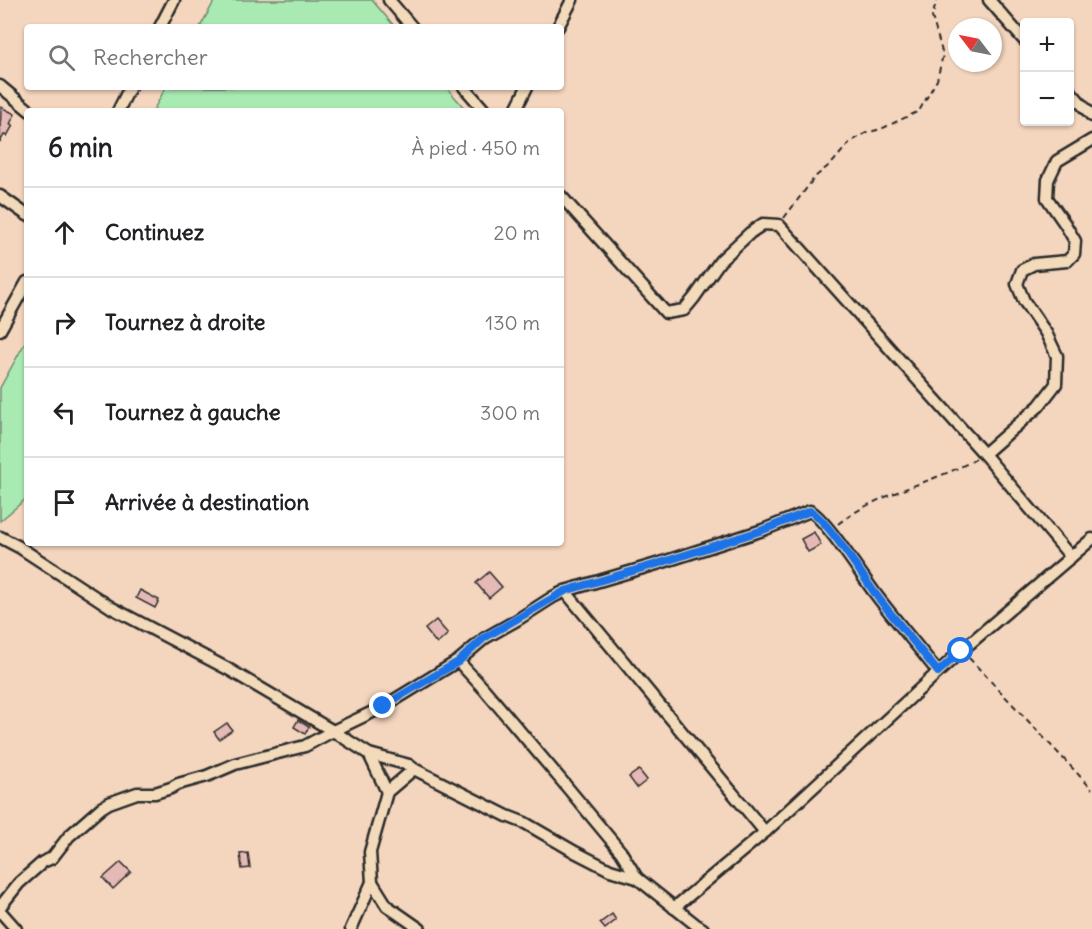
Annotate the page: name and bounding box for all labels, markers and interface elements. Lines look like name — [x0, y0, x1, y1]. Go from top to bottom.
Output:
north arrow — [948, 18, 1002, 72]
map controls — [1020, 18, 1074, 126]
button: + — [1020, 18, 1074, 72]
search box — [24, 24, 564, 90]
icon: search — [45, 41, 78, 74]
text: Rechercher — [93, 43, 208, 71]
button: − — [1020, 72, 1074, 126]
text: 6 min — [48, 131, 113, 164]
text: À pied · 450 m — [412, 135, 540, 160]
icon: ahead — [48, 216, 81, 249]
text: Continuez — [105, 218, 204, 246]
text: 20 m — [494, 220, 540, 245]
icon: right — [48, 306, 81, 339]
text: Tournez à droite — [105, 308, 265, 336]
text: 130 m — [485, 310, 540, 335]
icon: left — [48, 396, 81, 429]
text: Tournez à gauche — [105, 398, 281, 426]
text: 300 m — [480, 400, 540, 425]
icon: arrive — [48, 486, 81, 519]
text: Arrivée à destination — [105, 488, 309, 516]
route start — [947, 637, 973, 663]
route end — [369, 692, 395, 718]

